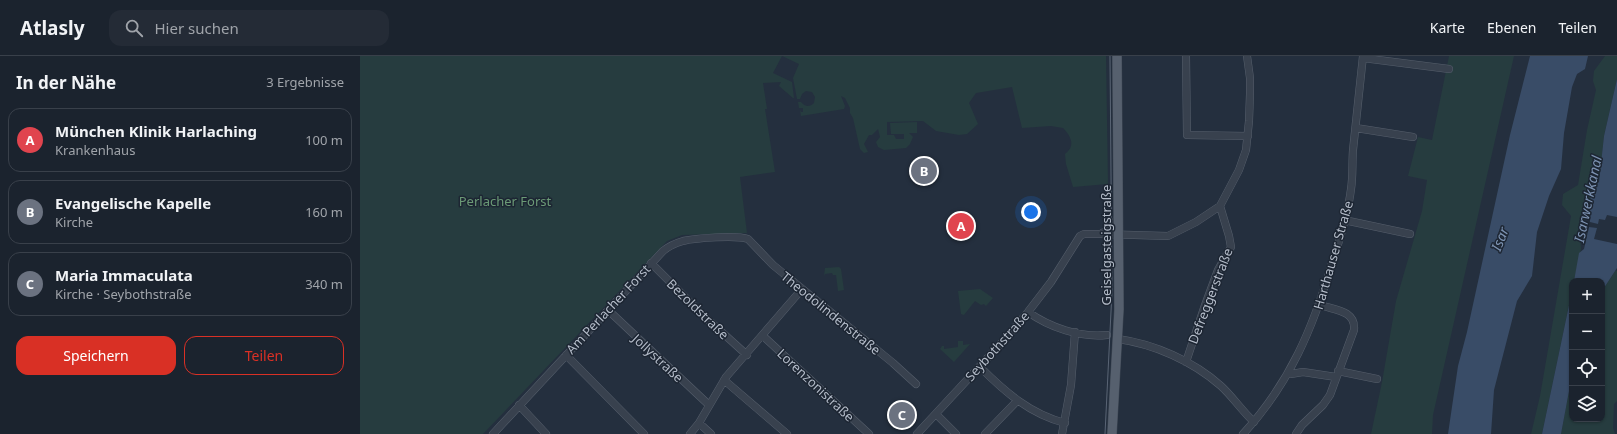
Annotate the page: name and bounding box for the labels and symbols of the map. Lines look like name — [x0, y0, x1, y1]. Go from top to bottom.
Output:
water label: Isarwerkkanal — [1569, 153, 1606, 245]
pin: B — [911, 156, 937, 186]
street label: Geiselgasteigstraße — [1097, 185, 1115, 305]
park label: Perlacher Forst — [459, 192, 552, 210]
street label: Harthauser Straße — [1309, 198, 1357, 312]
your location — [1021, 202, 1041, 222]
pin: A — [948, 211, 974, 241]
water label: Isar — [1486, 224, 1513, 254]
street label: Defreggerstraße — [1183, 245, 1237, 347]
street label: Am Perlacher Forst — [562, 260, 654, 358]
street label: Theodolindenstraße — [777, 267, 885, 359]
street label: Bezoldstraße — [663, 275, 733, 343]
street label: Seybothstraße — [961, 307, 1033, 385]
street label: Jollystraße — [627, 328, 687, 386]
street label: Lorenzonistraße — [774, 345, 858, 425]
pin: C — [889, 400, 915, 430]

